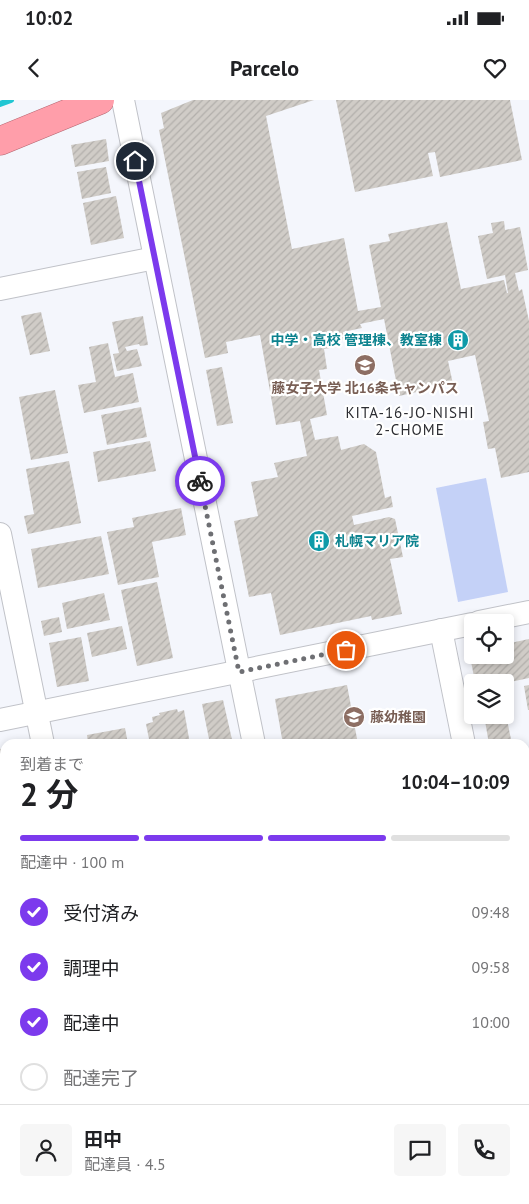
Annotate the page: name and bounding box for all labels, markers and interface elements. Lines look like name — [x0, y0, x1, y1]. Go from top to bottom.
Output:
text: 10:02 — [25, 6, 73, 30]
icon: back — [20, 54, 48, 82]
text: Parcelo — [230, 54, 299, 82]
icon: heart — [481, 54, 509, 82]
pin — [114, 140, 156, 182]
icon: home — [121, 147, 149, 175]
building icon: 中学・高校 管理棟、教室棟 — [446, 328, 470, 352]
place label: 中学・高校 管理棟、教室棟 — [270, 331, 442, 349]
school or university icon: 藤女子大学 北16条キャンパス — [353, 353, 377, 377]
place label: 藤女子大学 北16条キャンパス — [271, 379, 459, 397]
district label: KITA-16-JO-NISHI 2-CHOME — [345, 403, 475, 439]
courier — [175, 456, 225, 506]
icon: bike — [186, 467, 214, 495]
building icon: 札幌マリア院 — [307, 529, 331, 553]
place label: 札幌マリア院 — [335, 532, 419, 550]
map controls — [464, 614, 514, 724]
button: locate — [464, 614, 514, 664]
pin — [325, 629, 367, 671]
icon: bag — [332, 636, 360, 664]
button: layers — [464, 674, 514, 724]
school or university icon: 藤幼稚園 — [342, 705, 366, 729]
place label: 藤幼稚園 — [370, 708, 426, 726]
text: 到着まで — [20, 754, 84, 774]
text: 10:04–10:09 — [401, 770, 510, 794]
text: 2 分 — [20, 773, 78, 815]
text: 配達中 · 100 m — [20, 852, 124, 872]
icon: check — [20, 898, 48, 926]
text: 受付済み — [63, 901, 139, 925]
text: 09:48 — [472, 902, 510, 922]
icon: check — [20, 953, 48, 981]
text: 調理中 — [63, 956, 120, 980]
text: 09:58 — [472, 957, 510, 977]
icon: check — [20, 1008, 48, 1036]
text: 配達中 — [63, 1011, 120, 1035]
text: 10:00 — [472, 1012, 510, 1032]
text: 配達完了 — [63, 1066, 139, 1090]
button: person — [20, 1124, 72, 1176]
button: chat — [394, 1124, 446, 1176]
button: phone — [458, 1124, 510, 1176]
text: 田中 — [84, 1127, 122, 1151]
text: 配達員 · 4.5 — [84, 1154, 166, 1174]

